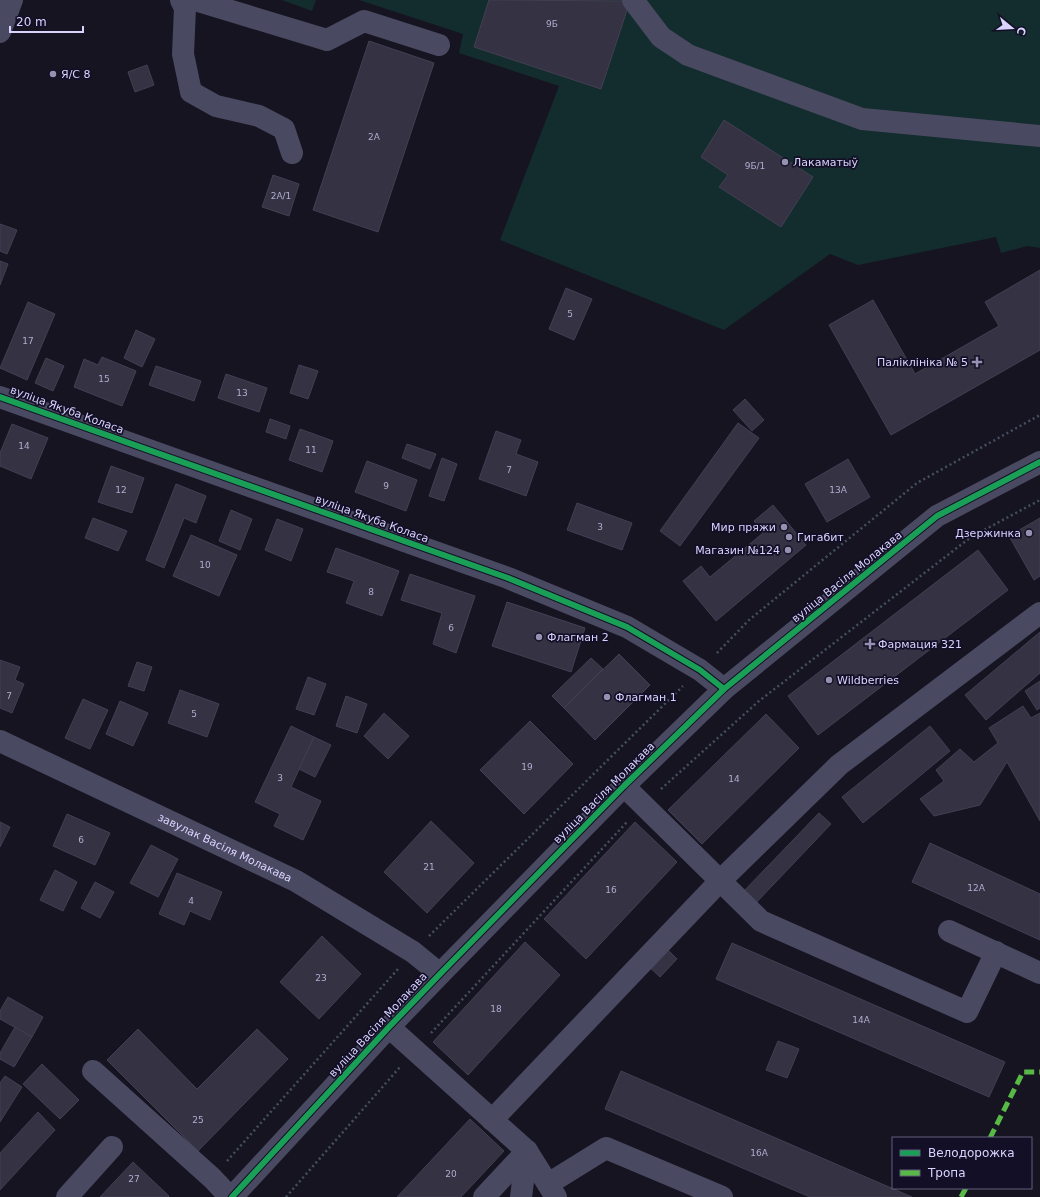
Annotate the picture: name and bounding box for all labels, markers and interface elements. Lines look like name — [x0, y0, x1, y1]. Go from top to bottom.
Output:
scale bar — [10, 8, 83, 34]
north arrow — [992, 8, 1032, 48]
text: 20 m — [16, 15, 47, 29]
house number: 9Б — [546, 19, 558, 29]
text: С — [1014, 25, 1028, 37]
place label: Я/С 8 — [61, 68, 91, 81]
marker: Я/С 8 — [48, 69, 58, 79]
house number: 2А — [368, 132, 381, 142]
place label: Лакаматыў — [793, 156, 859, 169]
marker: Лакаматыў — [780, 157, 790, 167]
house number: 9Б/1 — [745, 161, 765, 171]
house number: 2А/1 — [271, 191, 291, 201]
house number: 5 — [567, 309, 573, 319]
house number: 17 — [22, 336, 34, 346]
place label: Паліклініка № 5 — [877, 356, 968, 369]
marker: Паліклініка № 5 — [971, 356, 983, 368]
house number: 15 — [98, 374, 110, 384]
street label: вуліца Якуба Коласа — [9, 383, 125, 437]
house number: 13 — [236, 388, 248, 398]
house number: 14 — [18, 441, 30, 451]
house number: 11 — [305, 445, 317, 455]
house number: 7 — [506, 465, 512, 475]
house number: 9 — [383, 481, 389, 491]
house number: 12 — [115, 485, 127, 495]
house number: 13А — [829, 485, 848, 495]
street label: вуліца Якуба Коласа — [314, 492, 430, 546]
place label: Мир пряжи — [711, 521, 776, 534]
house number: 3 — [597, 522, 603, 532]
marker: Мир пряжи — [779, 522, 789, 532]
place label: Дзержинка — [955, 527, 1021, 540]
marker: Дзержинка — [1024, 528, 1034, 538]
street label: вуліца Васіля Молакава — [789, 529, 905, 625]
place label: Гигабит — [797, 531, 844, 544]
marker: Гигабит — [784, 532, 794, 542]
place label: Магазин №124 — [695, 544, 780, 557]
marker: Магазин №124 — [783, 545, 793, 555]
house number: 10 — [199, 560, 211, 570]
house number: 8 — [368, 587, 374, 597]
house number: 6 — [448, 623, 454, 633]
place label: Флагман 2 — [547, 631, 609, 644]
marker: Флагман 2 — [534, 632, 544, 642]
place label: Фармация 321 — [878, 638, 962, 651]
marker: Фармация 321 — [865, 639, 875, 649]
place label: Wildberries — [837, 674, 899, 687]
marker: Wildberries — [824, 675, 834, 685]
house number: 7 — [6, 691, 12, 701]
place label: Флагман 1 — [615, 691, 677, 704]
marker: Флагман 1 — [602, 692, 612, 702]
house number: 5 — [191, 709, 197, 719]
street label: вуліца Васіля Молакава — [551, 740, 657, 846]
house number: 19 — [521, 762, 533, 772]
house number: 3 — [277, 773, 283, 783]
house number: 14 — [728, 774, 740, 784]
street label: завулак Васіля Молакава — [156, 810, 294, 885]
house number: 6 — [78, 835, 84, 845]
house number: 21 — [423, 862, 435, 872]
house number: 12А — [967, 883, 986, 893]
house number: 16 — [605, 885, 617, 895]
house number: 4 — [188, 896, 194, 906]
street label: вуліца Васіля Молакава — [326, 970, 430, 1080]
house number: 23 — [315, 973, 327, 983]
house number: 18 — [490, 1004, 502, 1014]
house number: 14А — [852, 1015, 871, 1025]
house number: 25 — [192, 1115, 204, 1125]
legend — [892, 1137, 1032, 1189]
text: Велодорожка — [928, 1146, 1015, 1160]
house number: 16А — [750, 1148, 769, 1158]
text: Тропа — [927, 1166, 966, 1180]
house number: 20 — [445, 1169, 457, 1179]
house number: 27 — [128, 1174, 140, 1184]

